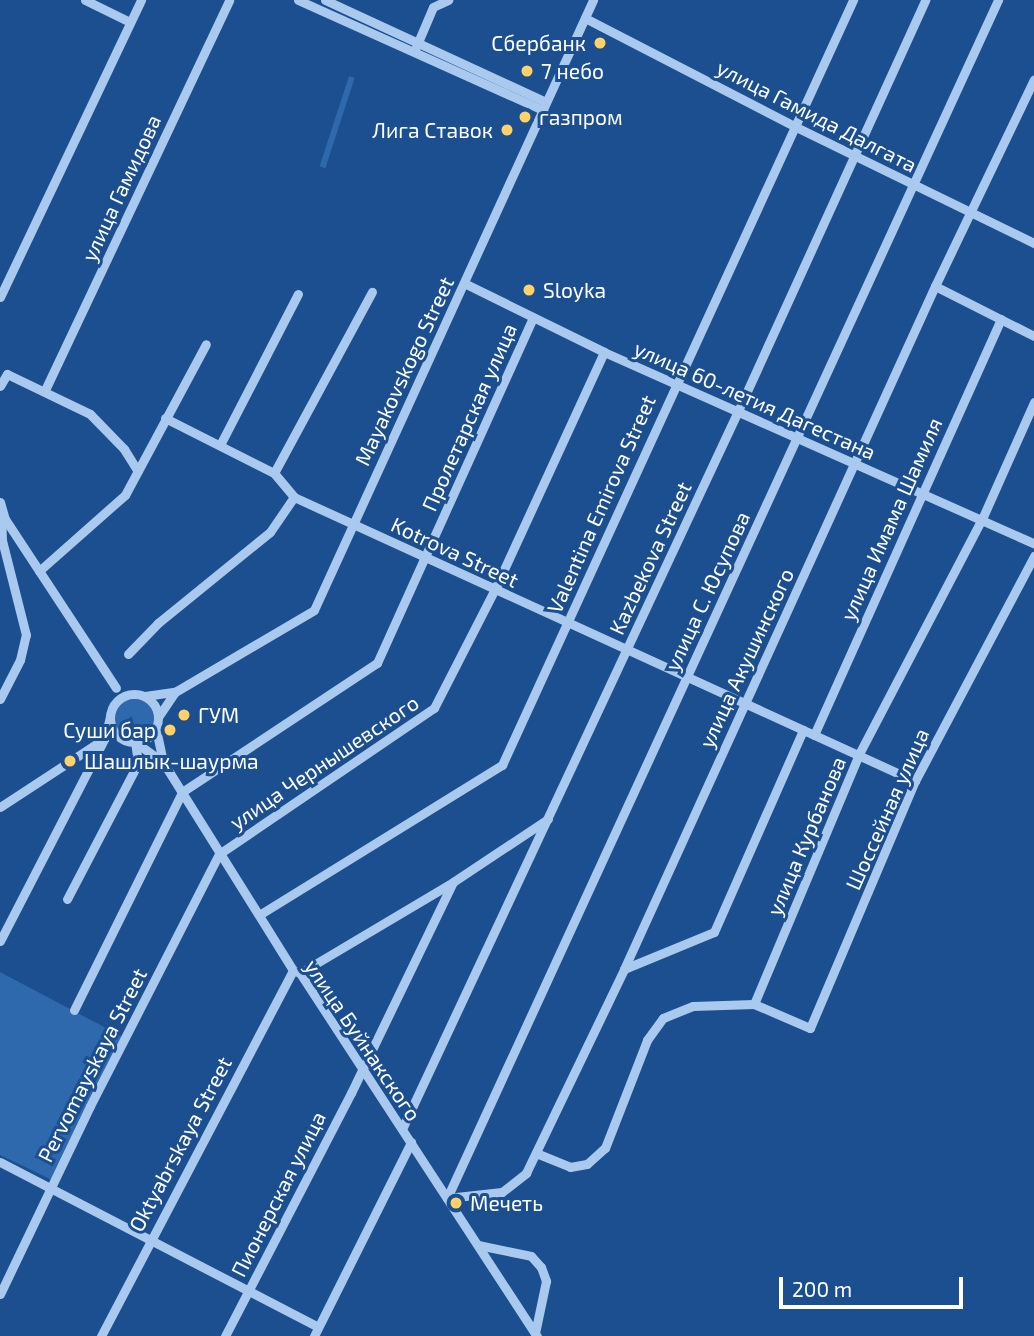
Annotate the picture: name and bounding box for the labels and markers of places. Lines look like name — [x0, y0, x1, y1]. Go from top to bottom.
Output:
place label: Сбербанк — [491, 30, 586, 56]
marker: Сбербанк — [592, 35, 608, 51]
place label: 7 небо — [541, 58, 604, 84]
marker: 7 небо — [519, 63, 535, 79]
place label: газпром — [539, 104, 623, 130]
marker: газпром — [517, 109, 533, 125]
place label: Лига Ставок — [372, 117, 493, 143]
marker: Лига Ставок — [499, 122, 515, 138]
place label: Sloyka — [543, 277, 606, 303]
marker: Sloyka — [521, 282, 537, 298]
place label: ГУМ — [198, 702, 239, 728]
marker: ГУМ — [176, 707, 192, 723]
place label: Суши бар — [63, 717, 156, 743]
marker: Суши бар — [162, 722, 178, 738]
place label: Шашлык-шаурма — [84, 748, 259, 774]
marker: Шашлык-шаурма — [62, 753, 78, 769]
place label: Мечеть — [470, 1190, 543, 1216]
marker: Мечеть — [448, 1195, 464, 1211]

